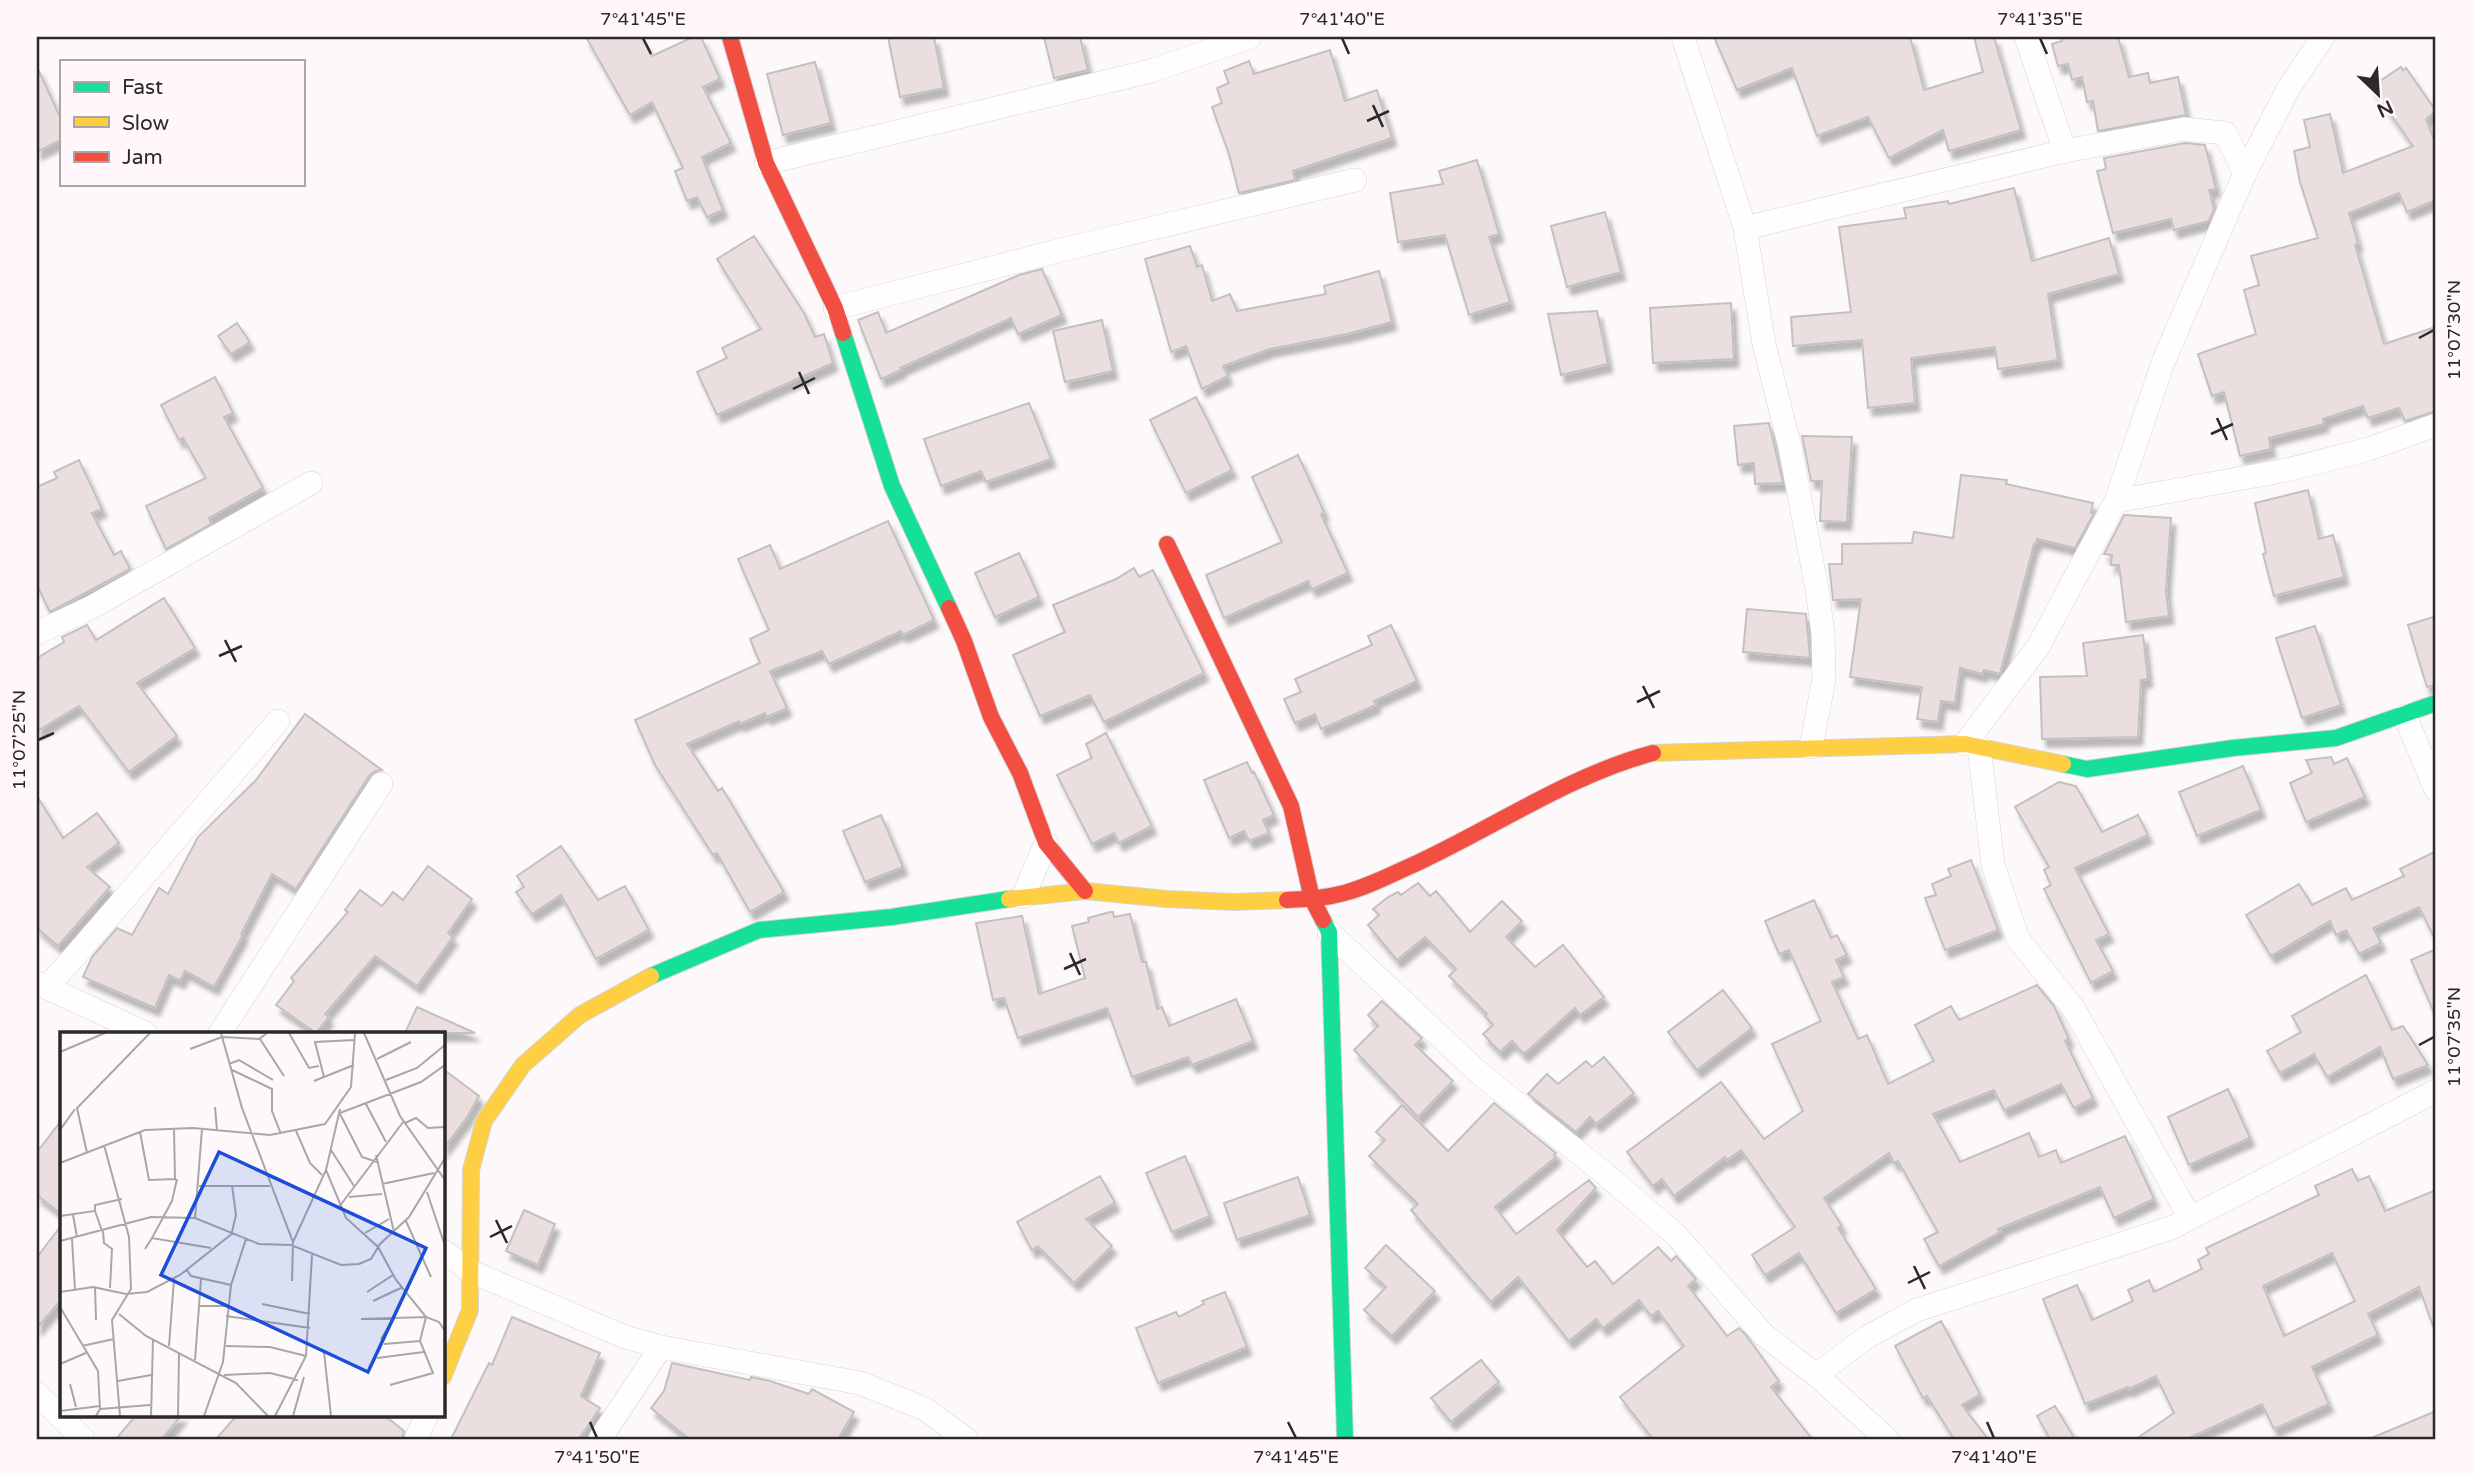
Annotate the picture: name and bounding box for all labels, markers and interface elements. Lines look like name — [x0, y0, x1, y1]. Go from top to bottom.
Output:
text: 7°41'45"E — [600, 8, 686, 30]
text: 7°41'40"E — [1299, 8, 1385, 30]
text: 7°41'35"E — [1997, 8, 2083, 30]
legend — [60, 60, 304, 186]
north arrow — [2344, 60, 2414, 130]
text: Fast — [122, 75, 163, 100]
text: N — [2373, 95, 2396, 122]
text: Slow — [122, 111, 170, 136]
text: Jam — [122, 145, 163, 170]
text: 11°07'30"N — [2443, 280, 2465, 380]
text: 11°07'25"N — [8, 690, 30, 790]
text: 11°07'35"N — [2443, 987, 2465, 1087]
inset map — [60, 1032, 444, 1416]
text: 7°41'50"E — [554, 1446, 640, 1468]
text: 7°41'45"E — [1253, 1446, 1339, 1468]
text: 7°41'40"E — [1951, 1446, 2037, 1468]

